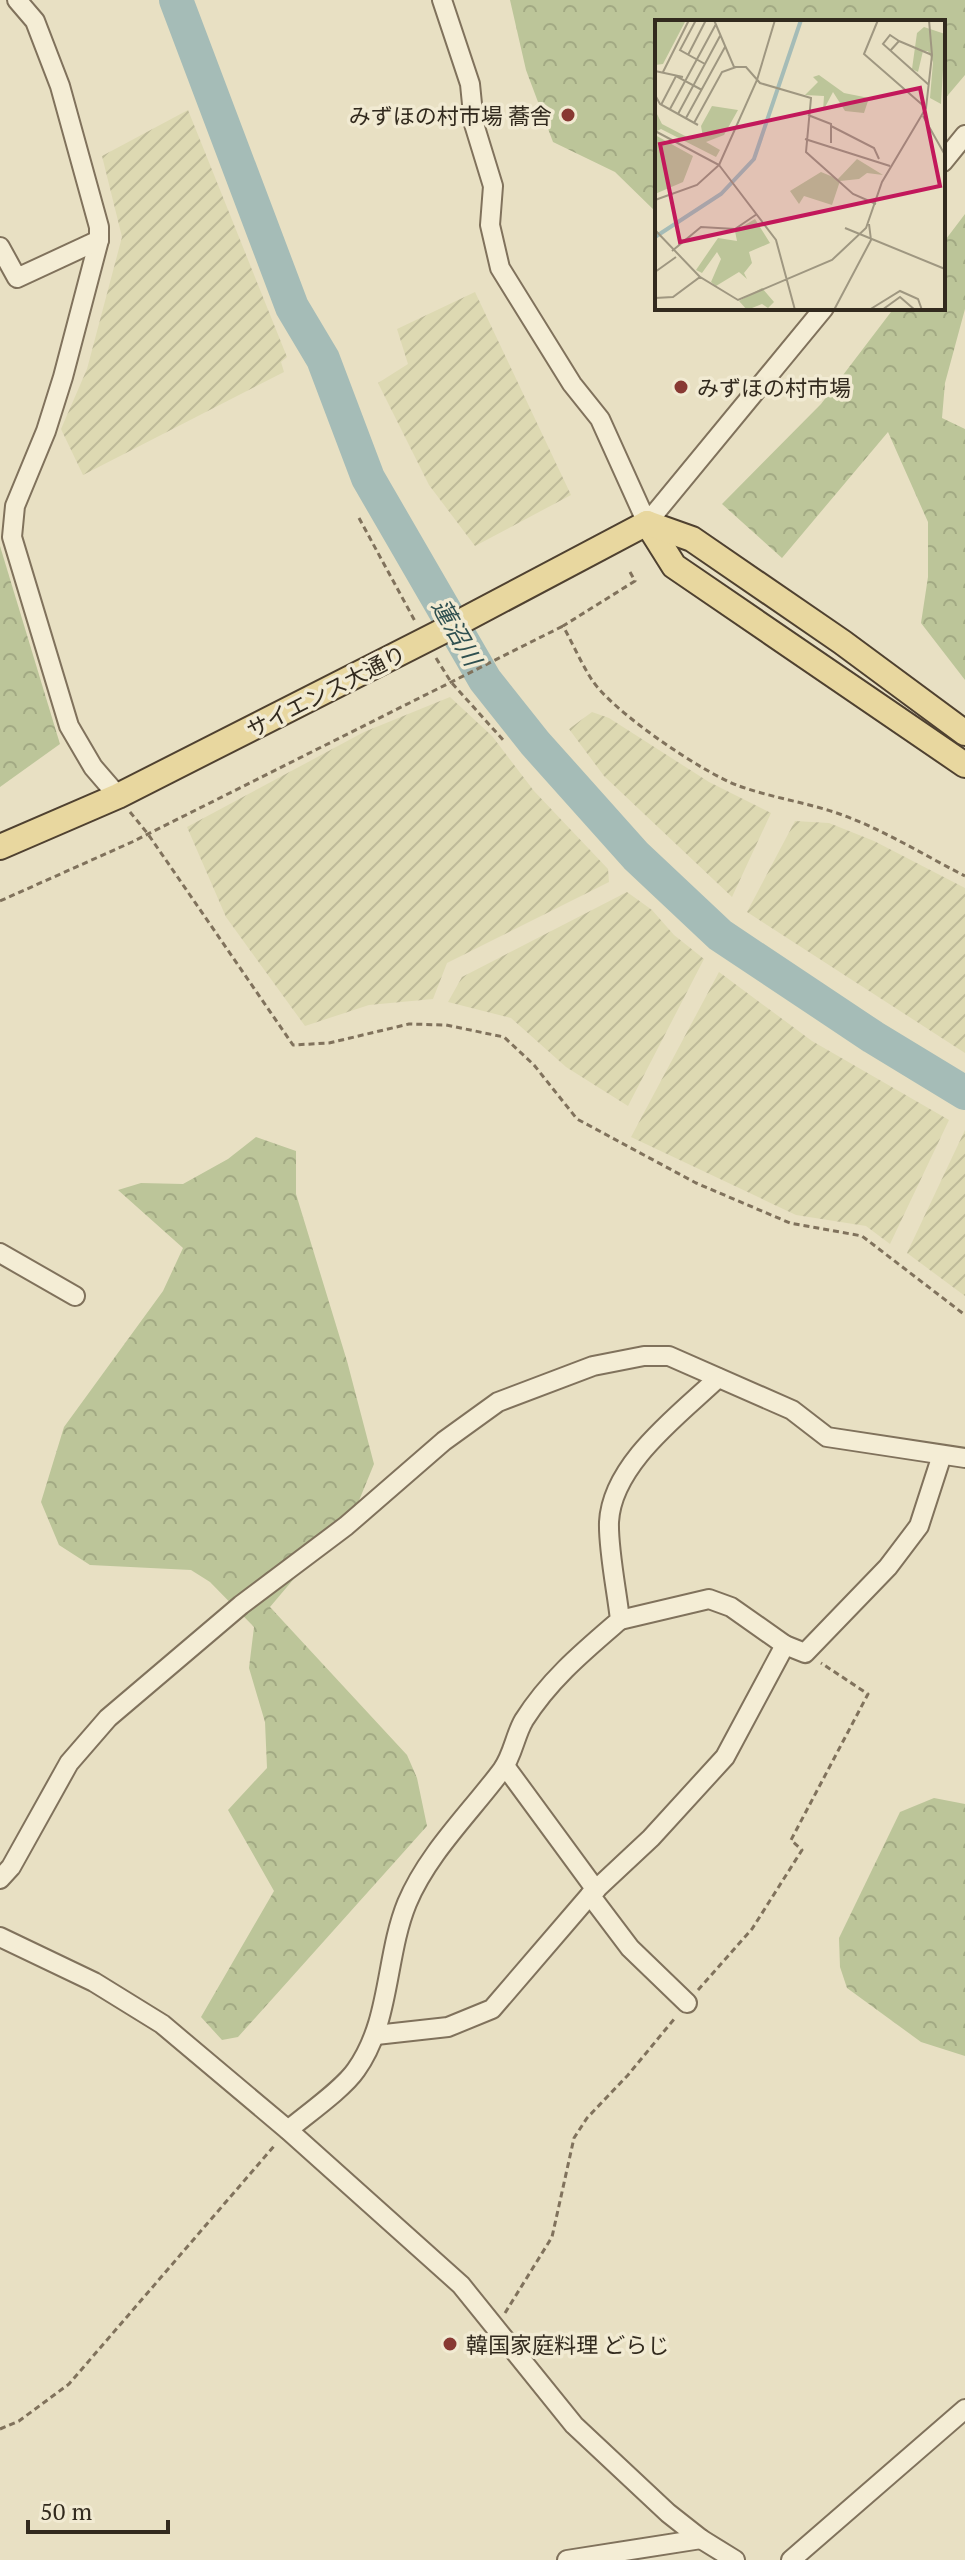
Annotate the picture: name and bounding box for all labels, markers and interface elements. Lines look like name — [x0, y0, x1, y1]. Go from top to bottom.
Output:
inset map — [655, 20, 945, 310]
place label: みずほの村市場 蕎舎 — [349, 101, 552, 130]
marker: みずほの村市場 蕎舎 — [559, 106, 577, 124]
place label: みずほの村市場 — [697, 373, 851, 402]
marker: みずほの村市場 — [672, 378, 690, 396]
water label: 蓮沼川 — [425, 593, 490, 674]
street label: サイエンス大通り — [241, 638, 411, 744]
place label: 韓国家庭料理 どらじ — [466, 2330, 669, 2359]
marker: 韓国家庭料理 どらじ — [441, 2335, 459, 2353]
scale bar — [28, 2484, 168, 2534]
text: 50 m — [40, 2495, 92, 2527]

